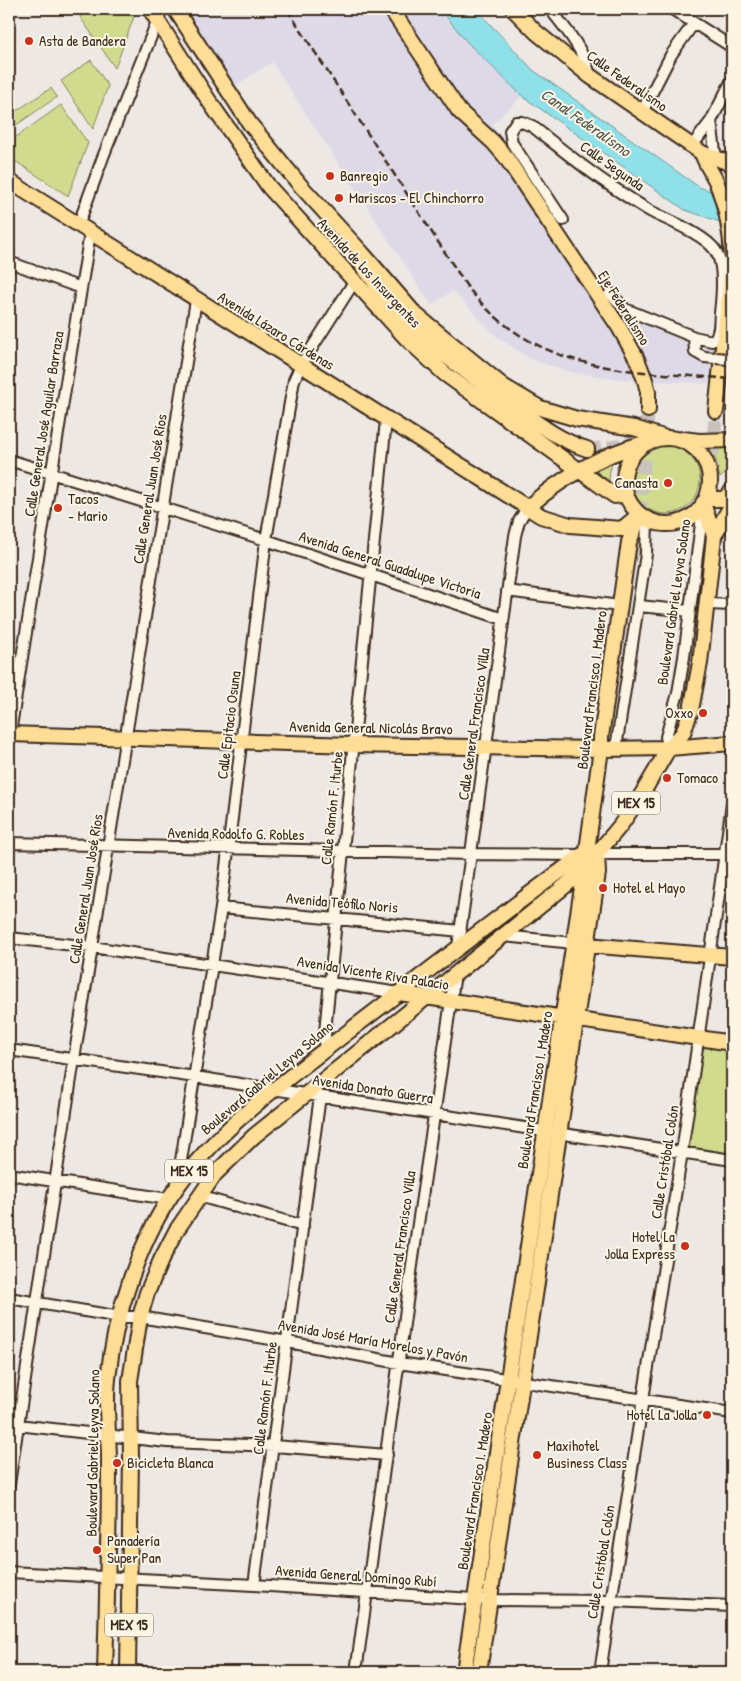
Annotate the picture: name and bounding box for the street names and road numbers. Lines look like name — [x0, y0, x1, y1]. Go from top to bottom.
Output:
street label: Calle Federalismo — [583, 45, 672, 116]
street label: Calle Segunda — [576, 136, 649, 195]
street label: Avenida de los Insurgentes — [313, 213, 426, 332]
street label: Eje Federalismo — [593, 267, 656, 349]
street label: Avenida Lázaro Cárdenas — [214, 286, 339, 375]
street label: Calle General José Aguilar Barraza — [18, 330, 69, 518]
street label: Calle General Juan José Ríos — [127, 412, 172, 565]
street label: Boulevard Gabriel Leyva Solano — [651, 518, 696, 686]
street label: Avenida General Guadalupe Victoria — [297, 525, 484, 604]
street label: Boulevard Francisco I. Madero — [571, 609, 612, 770]
street label: Calle General Francisco Villa — [452, 646, 495, 801]
street label: Calle Epitacio Osuna — [211, 670, 246, 780]
street label: Avenida General Nicolás Bravo — [289, 716, 453, 739]
street label: Calle Ramón F. Iturbe — [315, 750, 348, 866]
road number: MEX 15 — [612, 791, 660, 814]
street label: Calle General Juan José Ríos — [63, 812, 108, 965]
street label: Avenida Rodolfo G. Robles — [167, 822, 305, 845]
street label: Avenida Teófilo Noris — [285, 887, 399, 918]
street label: Avenida Vicente Riva Palacio — [296, 950, 450, 995]
street label: Boulevard Francisco I. Madero — [512, 1009, 557, 1170]
street label: Boulevard Gabriel Leyva Solano — [196, 1016, 337, 1139]
street label: Avenida Donato Guerra — [311, 1069, 435, 1108]
street label: Calle Cristóbal Colón — [645, 1103, 684, 1220]
road number: MEX 15 — [165, 1160, 213, 1182]
street label: Calle General Francisco Villa — [378, 1169, 421, 1324]
street label: Avenida José María Morelos y Pavón — [277, 1313, 470, 1368]
street label: Calle Ramón F. Iturbe — [247, 1340, 282, 1456]
street label: Boulevard Gabriel Leyva Solano — [81, 1369, 104, 1537]
street label: Boulevard Francisco I. Madero — [452, 1410, 497, 1571]
street label: Calle Cristóbal Colón — [581, 1503, 620, 1620]
street label: Avenida General Domingo Rubí — [275, 1559, 437, 1592]
road number: MEX 15 — [105, 1614, 153, 1636]

